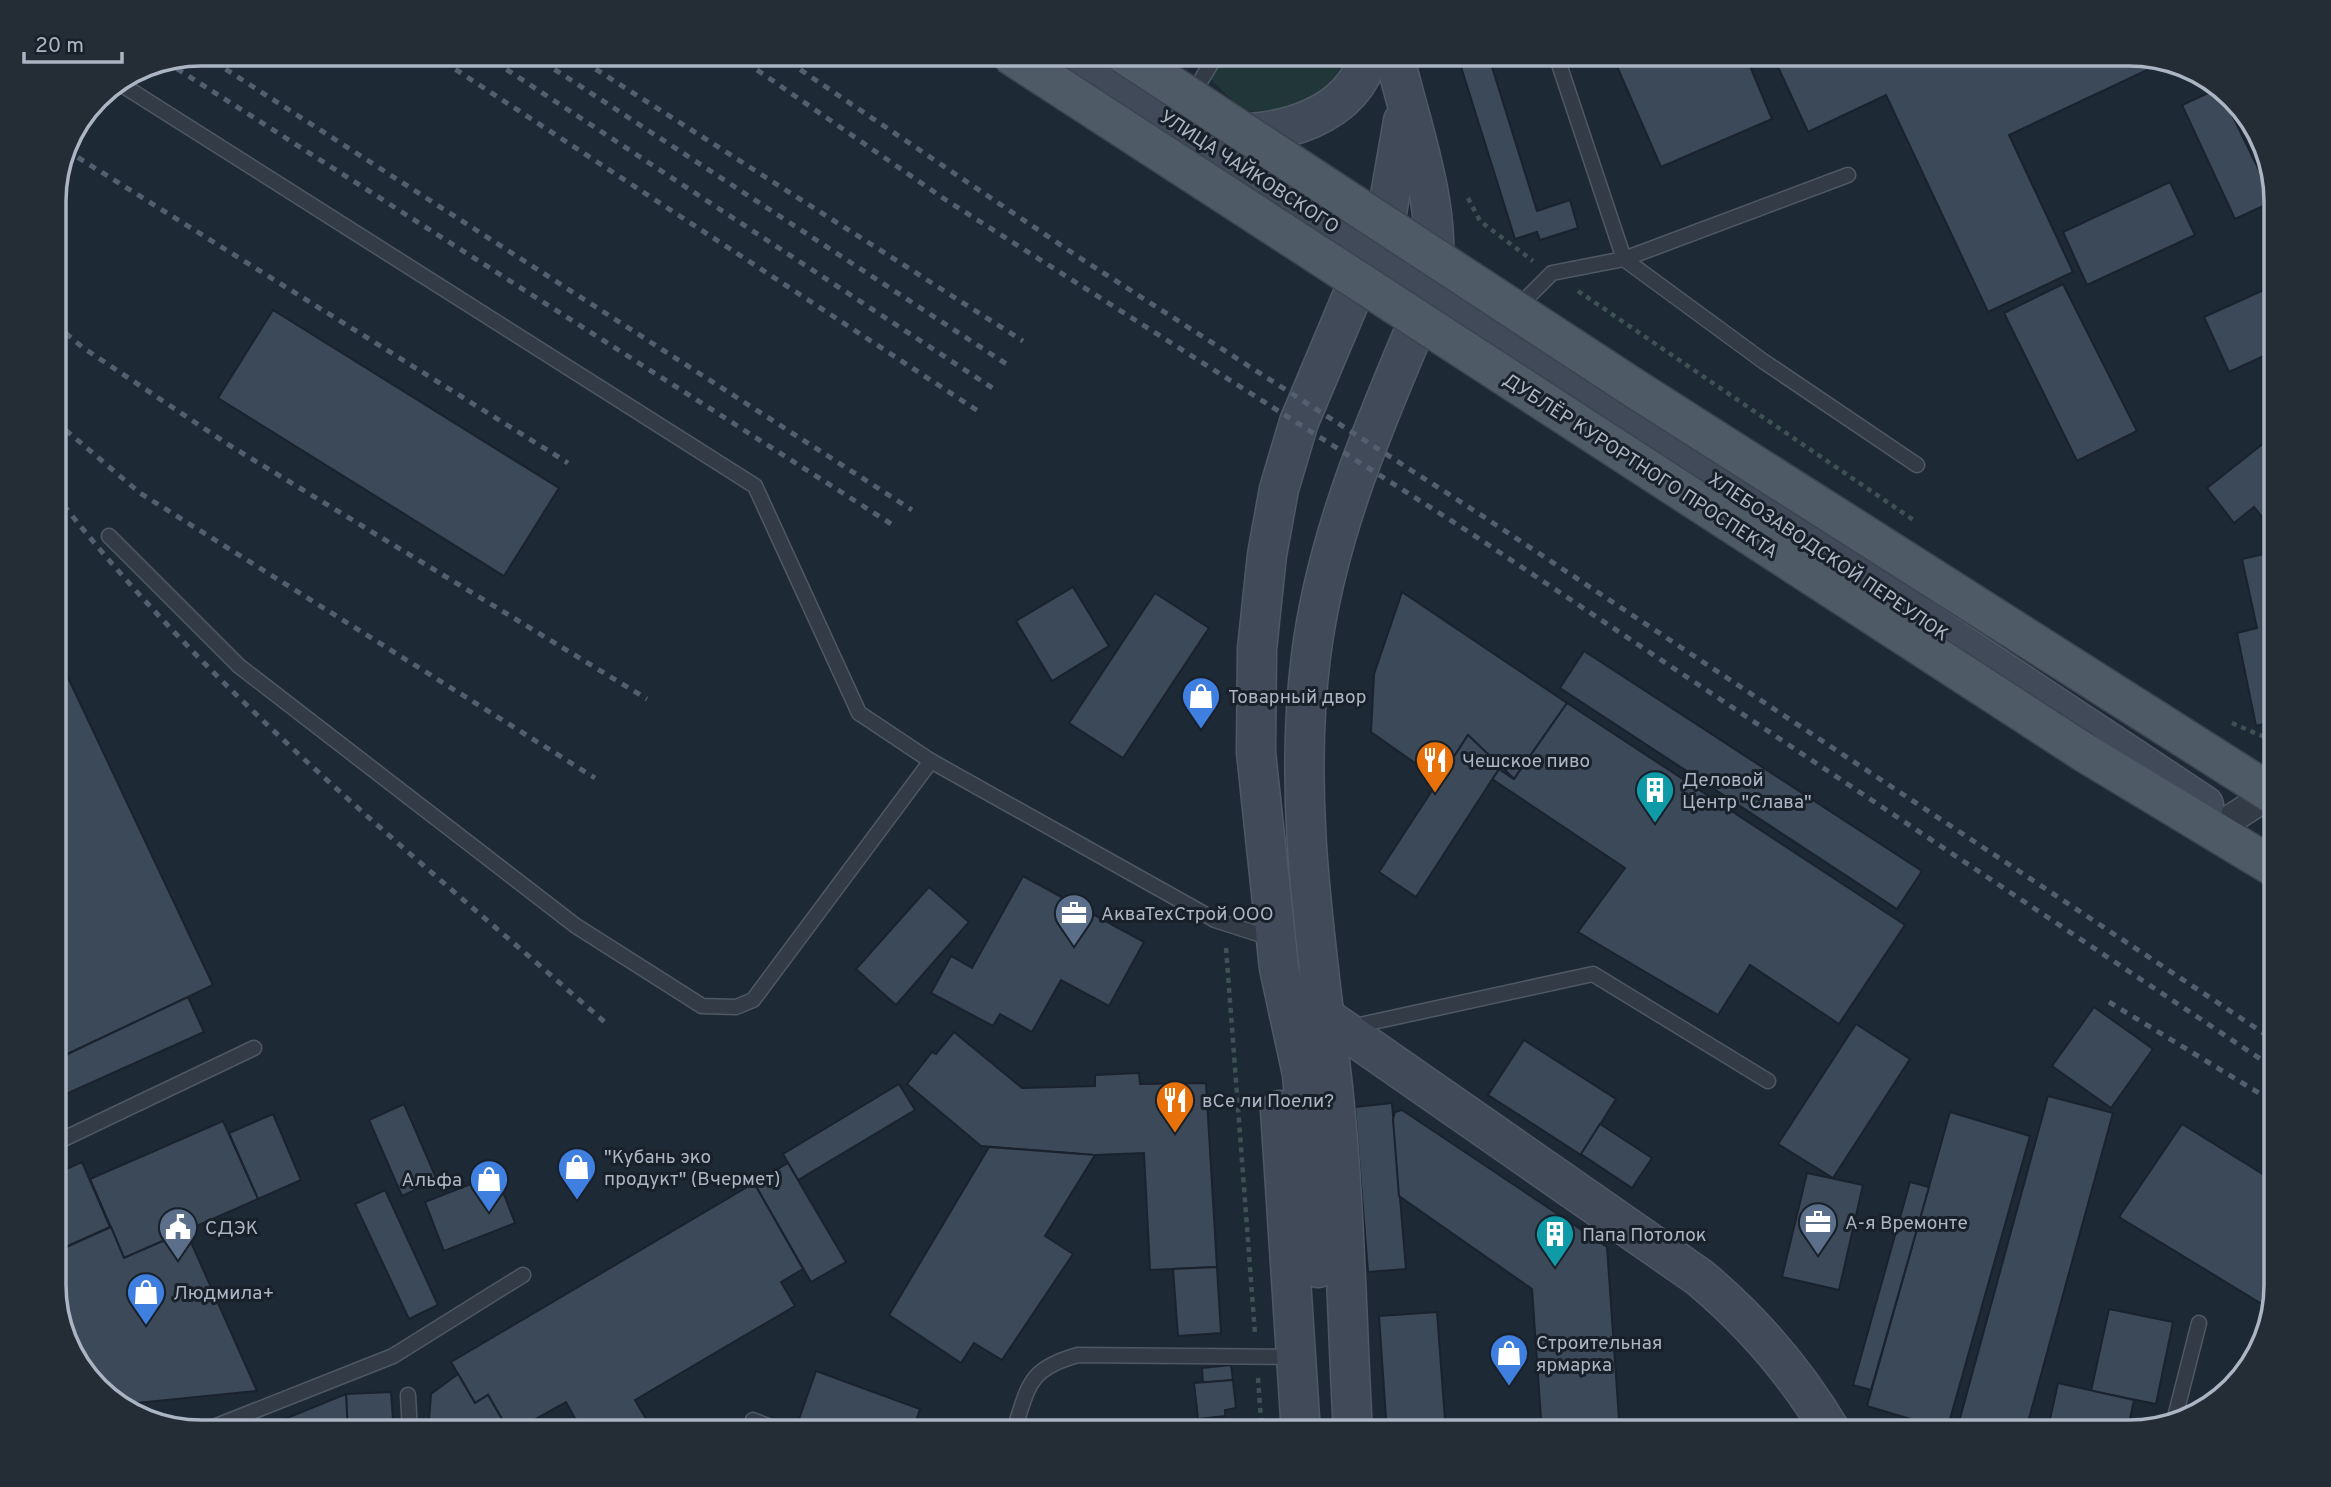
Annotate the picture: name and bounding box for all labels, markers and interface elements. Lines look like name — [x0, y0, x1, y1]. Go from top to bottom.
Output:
scale bar — [24, 21, 122, 65]
text: 20 m — [35, 33, 84, 60]
street label: УЛИЦА ЧАЙКОВСКОГО — [1155, 105, 1344, 240]
street label: ДУБЛЁР КУРОРТНОГО ПРОСПЕКТА — [1498, 368, 1782, 565]
street label: ХЛЕБОЗАВОДСКОЙ ПЕРЕУЛОК — [1703, 467, 1953, 647]
shop icon: Товарный двор — [1180, 675, 1222, 730]
place label: Товарный двор — [1228, 686, 1366, 710]
restaurant icon: Чешское пиво — [1414, 739, 1456, 794]
place label: Чешское пиво — [1462, 750, 1590, 774]
building icon: Деловой Центр "Слава" — [1634, 769, 1676, 824]
place label: Деловой Центр "Слава" — [1682, 769, 1812, 815]
office icon: АкваТехСтрой ООО — [1053, 892, 1095, 947]
place label: АкваТехСтрой ООО — [1101, 903, 1274, 927]
restaurant icon: вСе ли Поели? — [1154, 1079, 1196, 1134]
place label: вСе ли Поели? — [1202, 1090, 1334, 1114]
shop icon: "Кубань эко продукт" (Вчермет) — [556, 1146, 598, 1201]
place label: "Кубань эко продукт" (Вчермет) — [604, 1146, 781, 1192]
shop icon: Альфа — [468, 1158, 510, 1213]
place label: Альфа — [402, 1169, 462, 1193]
office icon: А-я Времонте — [1797, 1201, 1839, 1256]
public building icon: СДЭК — [157, 1206, 199, 1261]
place label: А-я Времонте — [1845, 1212, 1968, 1236]
building icon: Папа Потолок — [1534, 1213, 1576, 1268]
place label: СДЭК — [205, 1217, 258, 1241]
place label: Папа Потолок — [1582, 1224, 1707, 1248]
shop icon: Людмила+ — [125, 1271, 167, 1326]
place label: Людмила+ — [173, 1282, 275, 1306]
shop icon: Строительная ярмарка — [1488, 1332, 1530, 1387]
place label: Строительная ярмарка — [1536, 1332, 1662, 1378]

